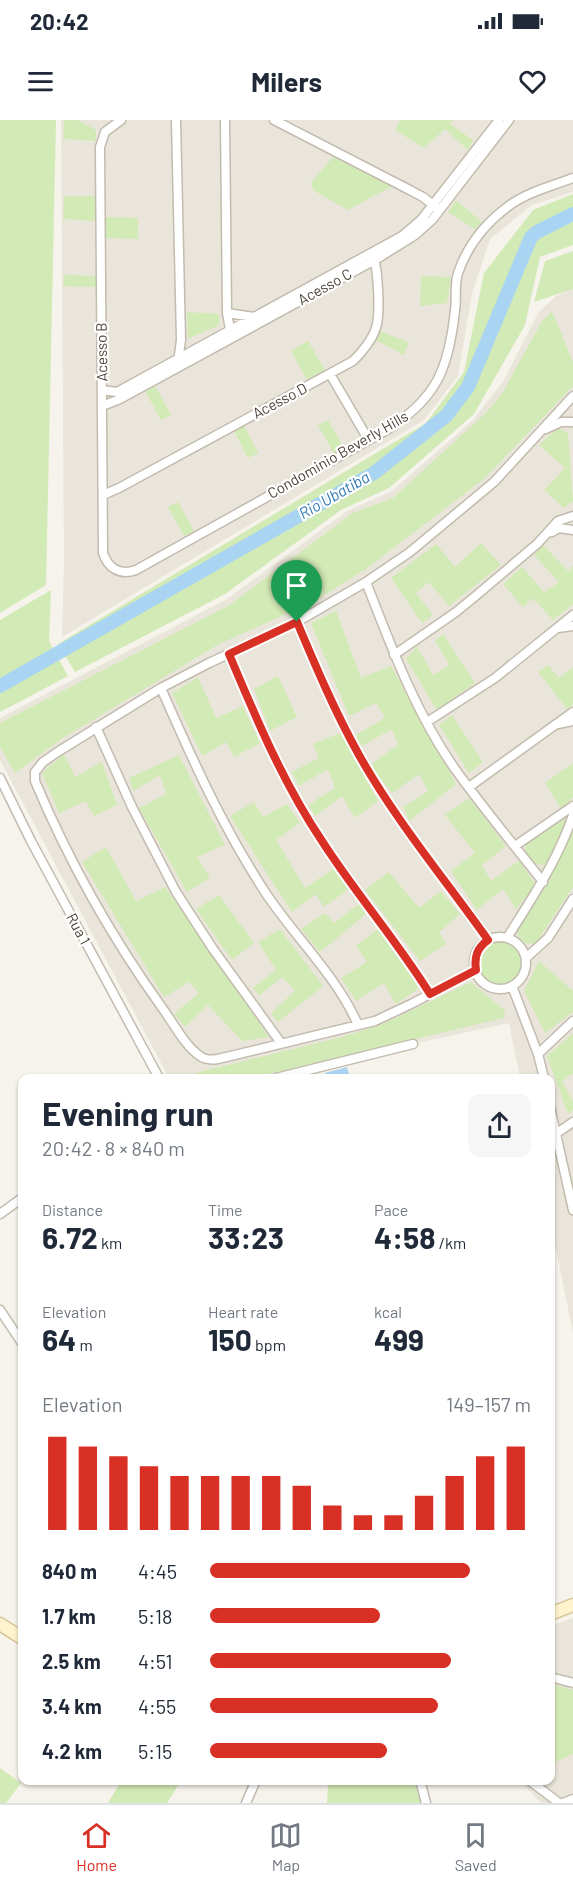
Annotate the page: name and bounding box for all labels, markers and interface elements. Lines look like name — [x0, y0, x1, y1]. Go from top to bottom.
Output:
text: 20:42 — [30, 8, 89, 34]
icon: menu — [24, 65, 57, 98]
text: Milers — [251, 65, 322, 97]
icon: heart — [516, 65, 549, 98]
street label: Acesso C — [294, 264, 355, 308]
street label: Acesso B — [91, 322, 111, 382]
street label: Acesso D — [249, 378, 310, 422]
street label: Condominio Beverly Hills — [264, 406, 411, 502]
water label: Rio Ubatiba — [295, 467, 373, 522]
pin — [271, 560, 322, 622]
icon: arrive — [280, 569, 313, 602]
street label: Rua 1 — [63, 910, 95, 947]
text: Evening run — [42, 1093, 214, 1133]
button: share — [468, 1094, 531, 1157]
text: 20:42 · 8 × 840 m — [42, 1136, 185, 1160]
text: Distance — [42, 1200, 103, 1219]
text: Time — [208, 1200, 243, 1219]
text: Pace — [374, 1200, 408, 1219]
text: 6.72 — [42, 1219, 98, 1255]
text: 33:23 — [208, 1219, 284, 1255]
text: 4:58 — [374, 1219, 435, 1255]
text: km — [98, 1233, 122, 1252]
text: /km — [435, 1233, 466, 1252]
text: Elevation — [42, 1302, 106, 1321]
text: Heart rate — [208, 1302, 278, 1321]
text: kcal — [374, 1302, 402, 1321]
text: 64 — [42, 1321, 76, 1357]
text: 150 — [208, 1321, 252, 1357]
text: 499 — [374, 1321, 424, 1357]
text: m — [76, 1335, 93, 1354]
text: bpm — [252, 1335, 286, 1354]
text: Elevation — [42, 1392, 123, 1416]
text: 149–157 m — [446, 1392, 531, 1416]
text: 840 m — [42, 1559, 97, 1583]
text: 4:45 — [138, 1559, 177, 1583]
text: 1.7 km — [42, 1604, 96, 1628]
text: 5:18 — [138, 1604, 172, 1628]
text: 2.5 km — [42, 1649, 101, 1673]
text: 4:51 — [138, 1649, 173, 1673]
text: 3.4 km — [42, 1694, 102, 1718]
text: 4:55 — [138, 1694, 176, 1718]
text: 4.2 km — [42, 1739, 102, 1763]
text: 5:15 — [138, 1739, 172, 1763]
tab: Home — [76, 1819, 117, 1874]
tab: Map — [269, 1819, 302, 1874]
tab: Saved — [455, 1819, 497, 1874]

